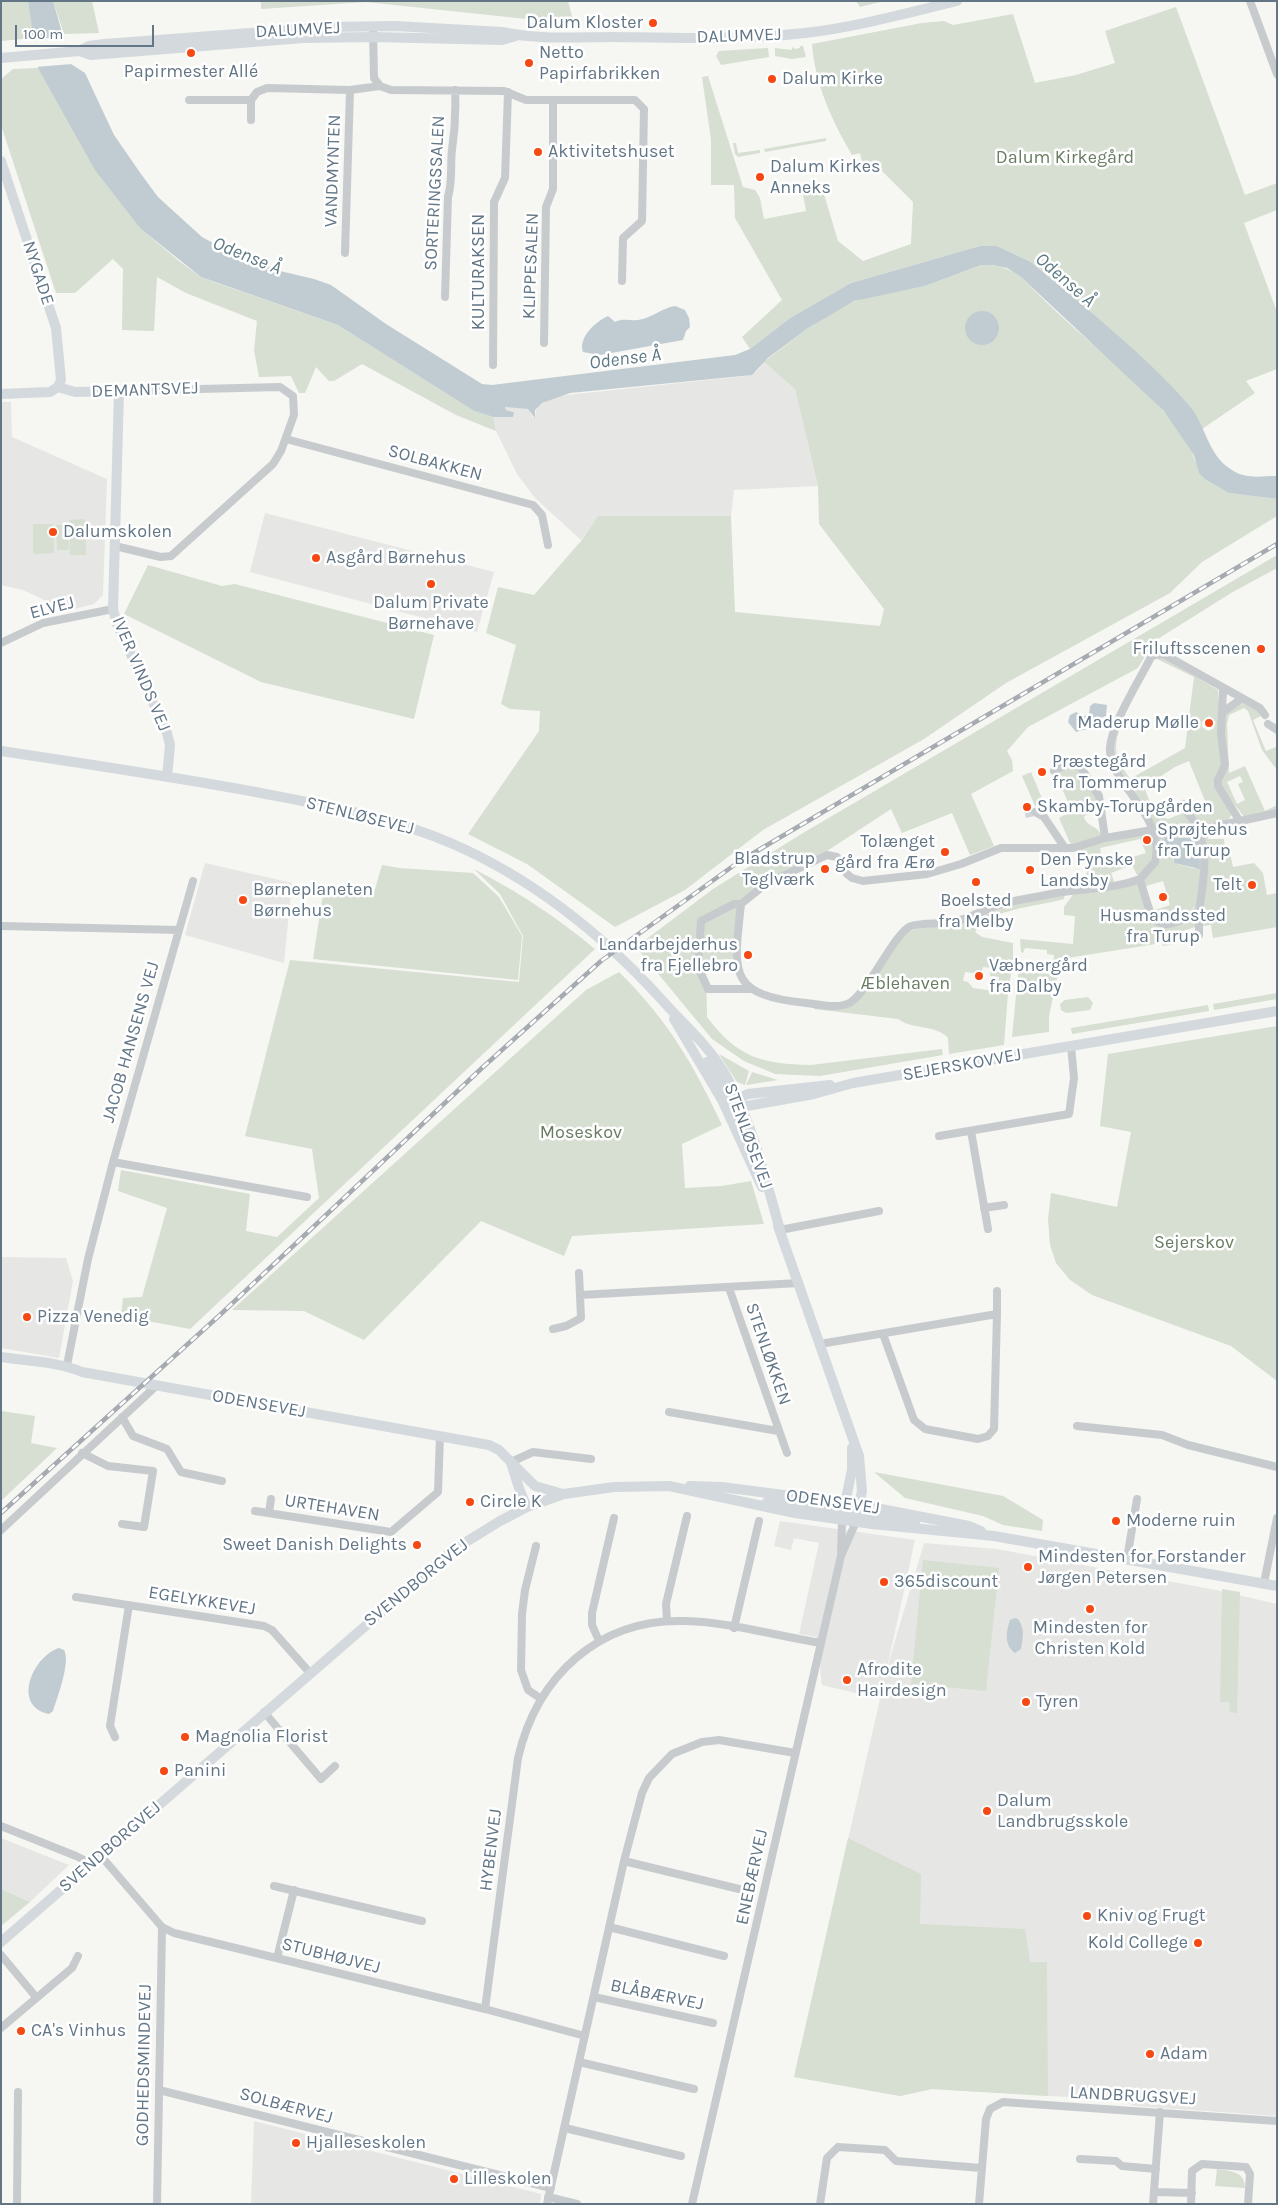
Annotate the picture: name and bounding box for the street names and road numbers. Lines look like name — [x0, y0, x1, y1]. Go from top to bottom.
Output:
street label: DALUMVEJ — [255, 17, 341, 43]
street label: DALUMVEJ — [696, 24, 782, 48]
street label: VANDMYNTEN — [320, 114, 346, 228]
street label: SORTERINGSSALEN — [420, 115, 450, 271]
street label: KLIPPESALEN — [518, 212, 544, 320]
street label: KULTURAKSEN — [468, 214, 490, 330]
street label: NYGADE — [18, 238, 58, 308]
street label: DEMANTSVEJ — [91, 377, 199, 403]
street label: SOLBAKKEN — [385, 440, 485, 486]
street label: ELVEJ — [27, 592, 77, 624]
street label: IVER VINDS VEJ — [107, 613, 175, 735]
street label: STENLØSEVEJ — [304, 792, 416, 840]
street label: JACOB HANSENS VEJ — [98, 959, 164, 1125]
street label: SEJERSKOVVEJ — [901, 1044, 1023, 1086]
street label: STENLØSEVEJ — [719, 1080, 777, 1192]
street label: STENLØKKEN — [740, 1300, 796, 1408]
street label: ODENSEVEJ — [211, 1385, 307, 1423]
street label: ODENSEVEJ — [785, 1485, 881, 1519]
street label: URTEHAVEN — [283, 1490, 381, 1526]
street label: SVENDBORGVEJ — [359, 1534, 473, 1632]
street label: EGELYKKEVEJ — [147, 1582, 257, 1620]
street label: SVENDBORGVEJ — [55, 1797, 165, 1897]
street label: HYBENVEJ — [475, 1807, 507, 1893]
street label: ENEBÆRVEJ — [731, 1827, 773, 1927]
street label: STUBHØJVEJ — [279, 1933, 383, 1979]
street label: BLÅBÆRVEJ — [608, 1975, 706, 2015]
street label: GODHEDSMINDEVEJ — [132, 1984, 156, 2146]
street label: LANDBRUGSVEJ — [1069, 2082, 1197, 2110]
street label: SOLBÆRVEJ — [237, 2083, 335, 2129]

